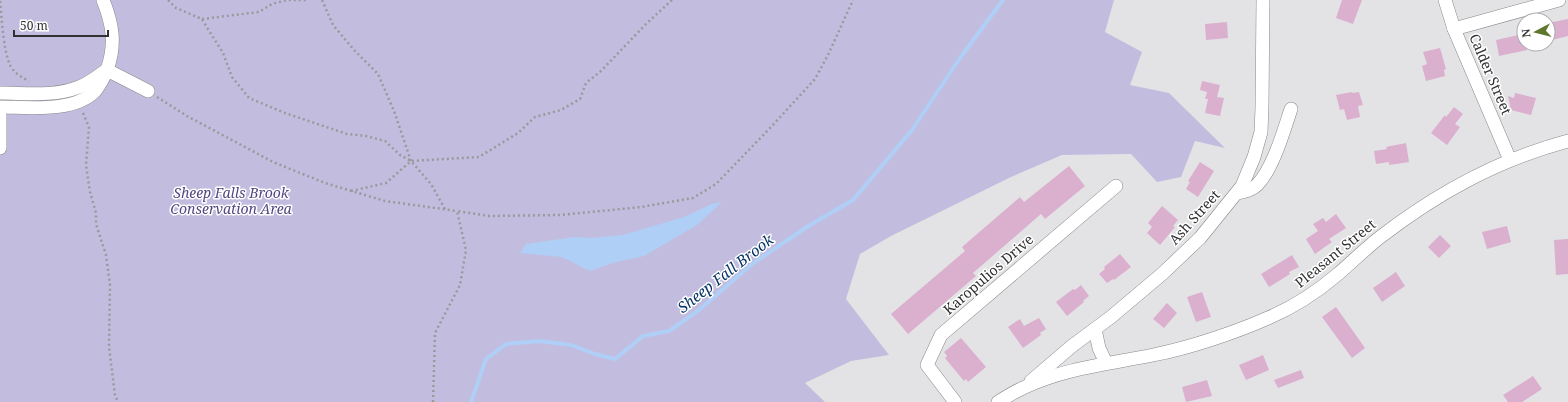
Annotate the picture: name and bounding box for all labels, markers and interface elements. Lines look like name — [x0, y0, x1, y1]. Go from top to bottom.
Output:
scale bar — [14, 12, 108, 38]
north arrow — [1516, 12, 1556, 52]
text: 50 m — [20, 17, 48, 34]
text: N — [1518, 28, 1534, 38]
street label: Calder Street — [1465, 31, 1517, 117]
park label: Sheep Falls Brook Conservation Area — [170, 183, 293, 218]
street label: Ash Street — [1164, 185, 1224, 249]
street label: Pleasant Street — [1291, 214, 1380, 292]
water label: Sheep Fall Brook — [673, 229, 778, 317]
street label: Karopulios Drive — [939, 230, 1037, 318]

